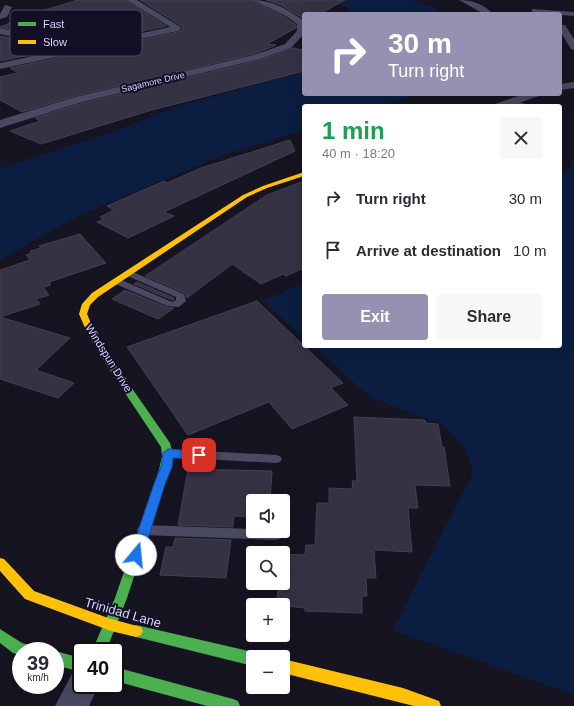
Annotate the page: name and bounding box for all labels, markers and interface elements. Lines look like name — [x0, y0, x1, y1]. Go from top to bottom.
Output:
legend — [10, 10, 142, 56]
text: Fast — [43, 18, 64, 30]
icon: right — [322, 28, 374, 80]
text: 30 m — [388, 28, 452, 59]
text: Slow — [43, 36, 67, 48]
text: Turn right — [388, 61, 464, 81]
street label: Sagamore Drive — [120, 70, 186, 94]
text: 1 min — [322, 117, 385, 144]
button: close — [500, 117, 542, 159]
text: 40 m · 18:20 — [322, 146, 395, 161]
icon: right — [322, 187, 344, 209]
text: Turn right — [356, 190, 426, 207]
text: 30 m — [509, 190, 542, 207]
icon: arrive — [322, 239, 344, 261]
text: Arrive at destination — [356, 242, 501, 259]
text: 10 m — [513, 242, 546, 259]
button: Exit — [322, 294, 428, 340]
button: Share — [436, 294, 542, 340]
street label: Windspun Drive — [83, 322, 135, 394]
pin — [182, 438, 216, 472]
icon: arrive — [188, 444, 210, 466]
map controls — [246, 494, 290, 694]
button: sound — [246, 494, 290, 538]
position arrow — [115, 534, 157, 576]
button: search — [246, 546, 290, 590]
street label: Trinidad Lane — [83, 594, 163, 631]
button: + — [246, 598, 290, 642]
speed limit sign: 40 — [72, 642, 124, 694]
button: − — [246, 650, 290, 694]
text: 39 — [27, 652, 49, 674]
text: km/h — [27, 672, 49, 683]

